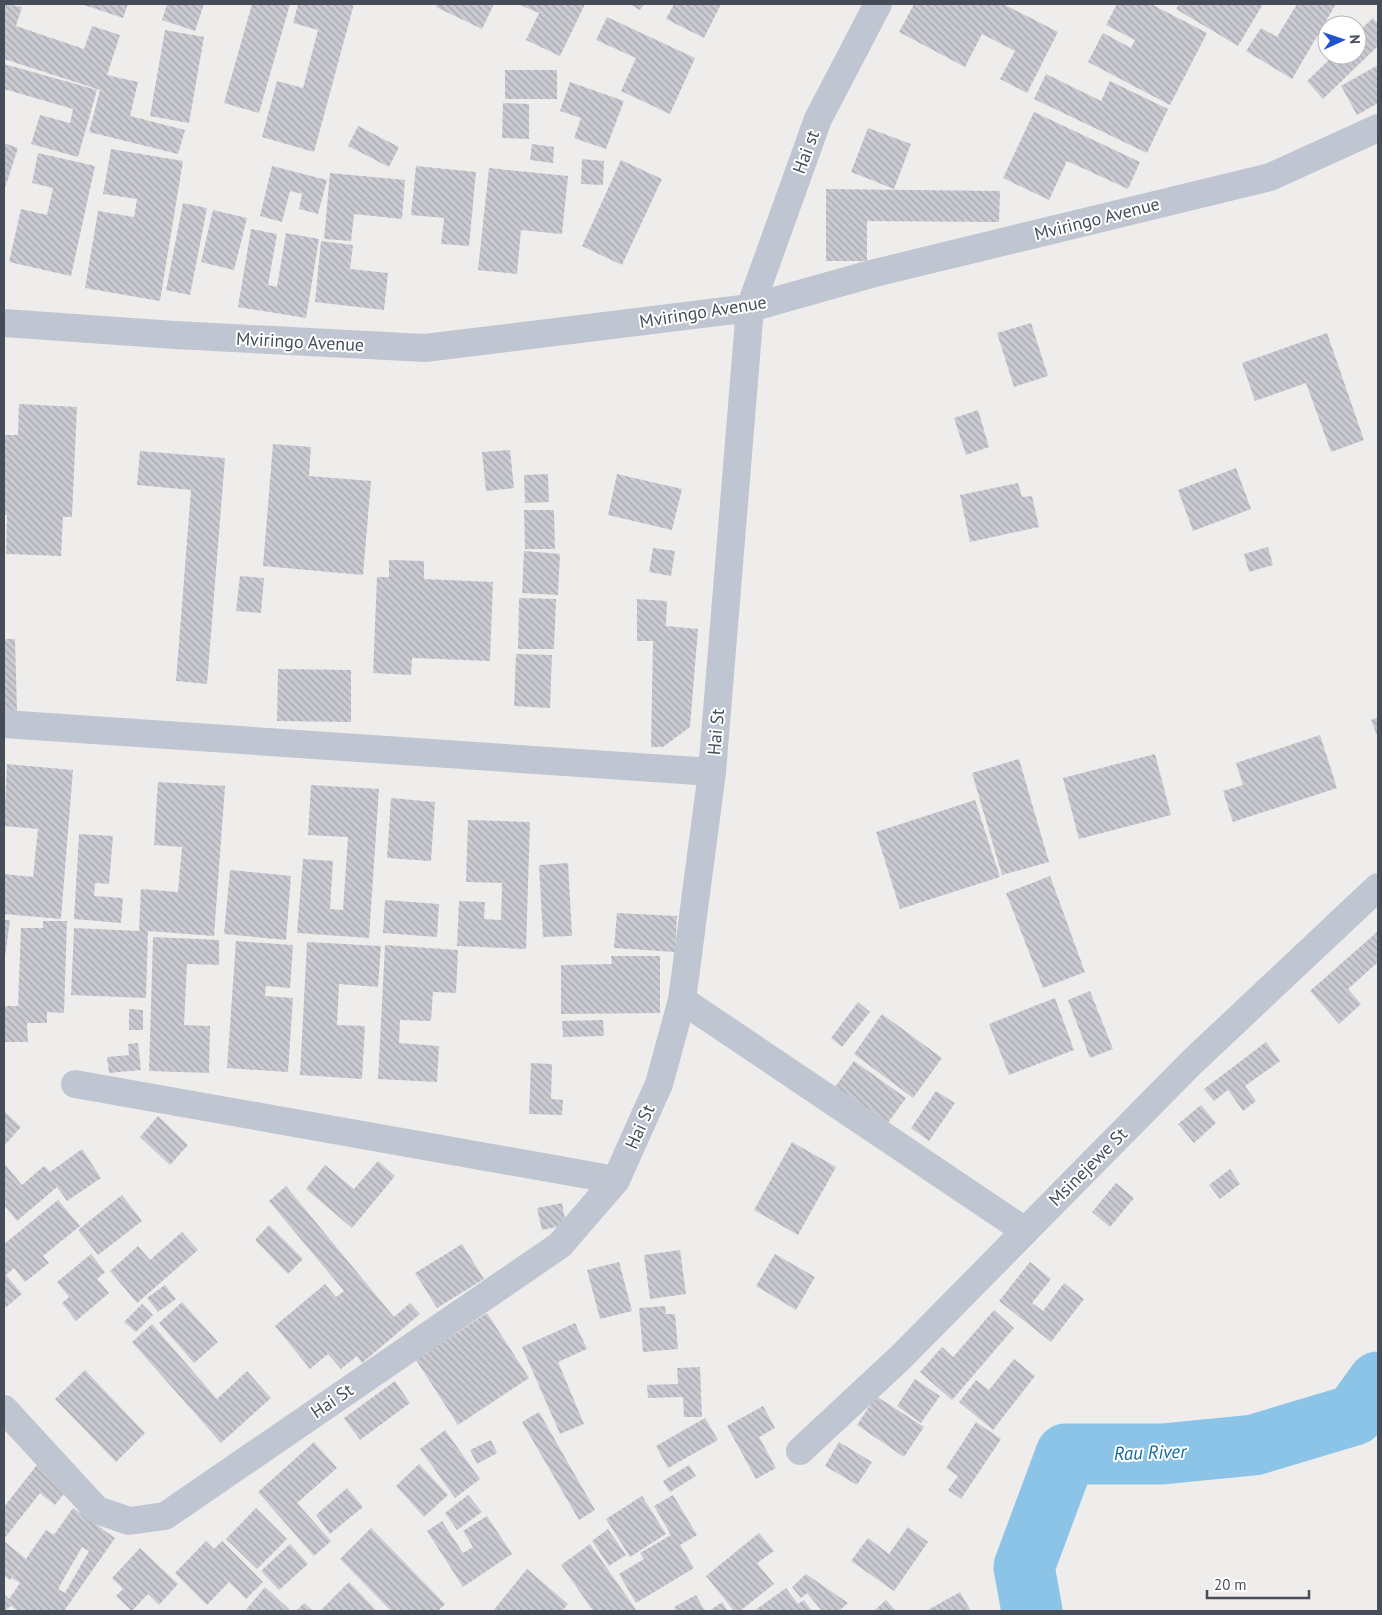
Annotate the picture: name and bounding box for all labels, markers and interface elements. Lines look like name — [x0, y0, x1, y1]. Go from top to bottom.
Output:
north arrow — [1317, 15, 1367, 65]
text: N — [1346, 34, 1364, 44]
street label: Hai st — [787, 127, 824, 177]
street label: Mviringo Avenue — [1032, 192, 1162, 245]
street label: Mviringo Avenue — [638, 290, 768, 333]
street label: Mviringo Avenue — [235, 327, 365, 356]
street label: Hai St — [702, 708, 729, 756]
street label: Hai St — [620, 1101, 659, 1153]
street label: Msinejewe St — [1043, 1122, 1132, 1211]
street label: Hai St — [306, 1378, 357, 1423]
water label: Rau River — [1113, 1439, 1188, 1465]
scale bar — [1207, 1568, 1310, 1600]
text: 20 m — [1214, 1575, 1247, 1594]

